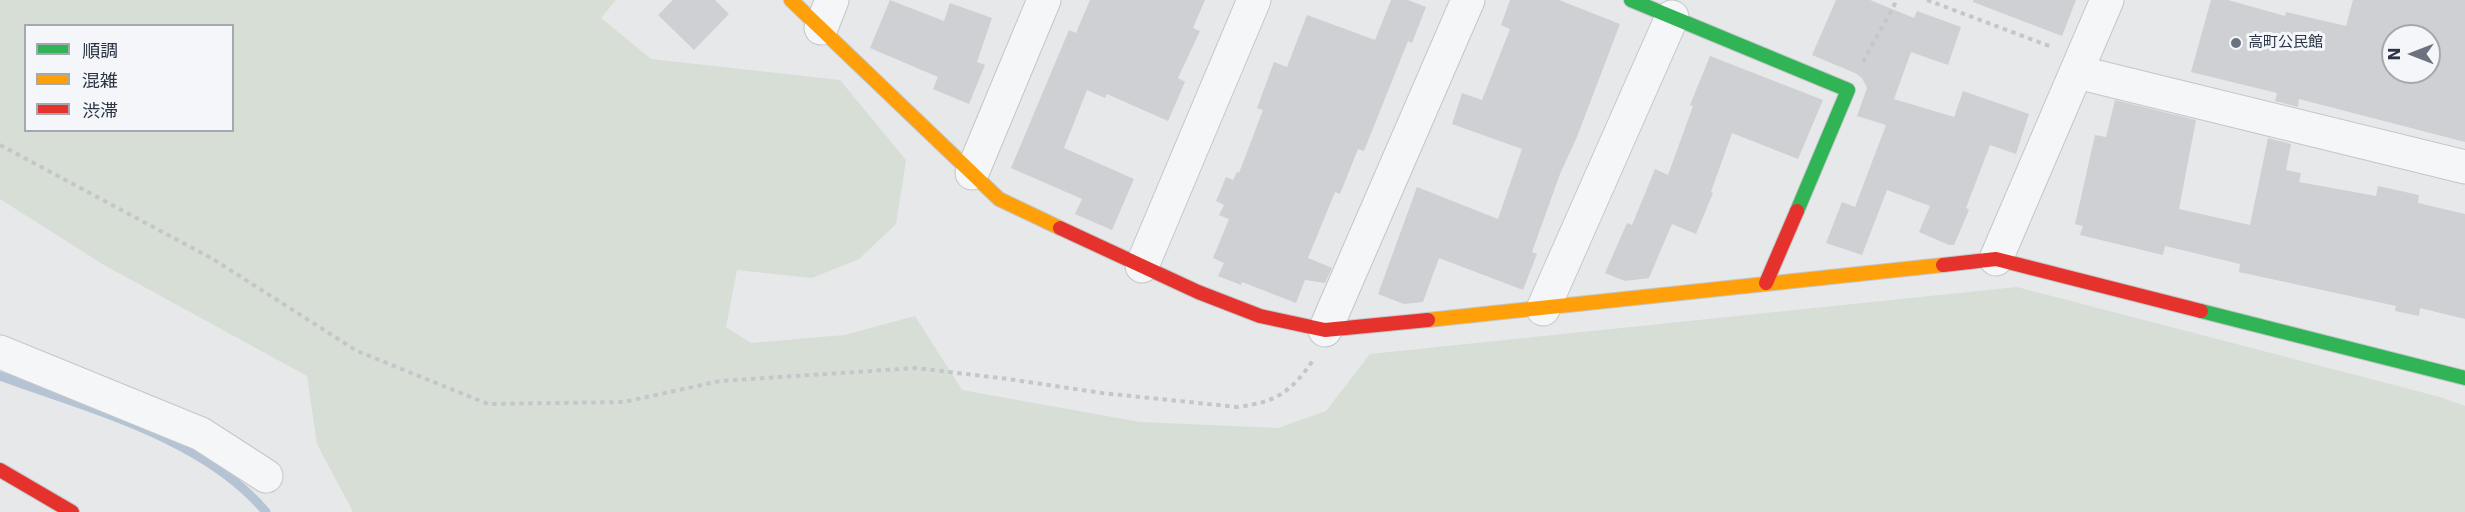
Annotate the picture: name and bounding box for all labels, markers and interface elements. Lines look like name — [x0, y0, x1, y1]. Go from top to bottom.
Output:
legend — [24, 24, 234, 132]
north arrow — [2381, 24, 2441, 84]
place label: 高町公民館 — [2248, 34, 2323, 52]
marker: 高町公民館 — [2229, 36, 2243, 50]
text: 順調 — [82, 40, 118, 61]
text: N — [2385, 47, 2404, 61]
text: 混雑 — [82, 70, 118, 91]
text: 渋滞 — [82, 100, 118, 121]

